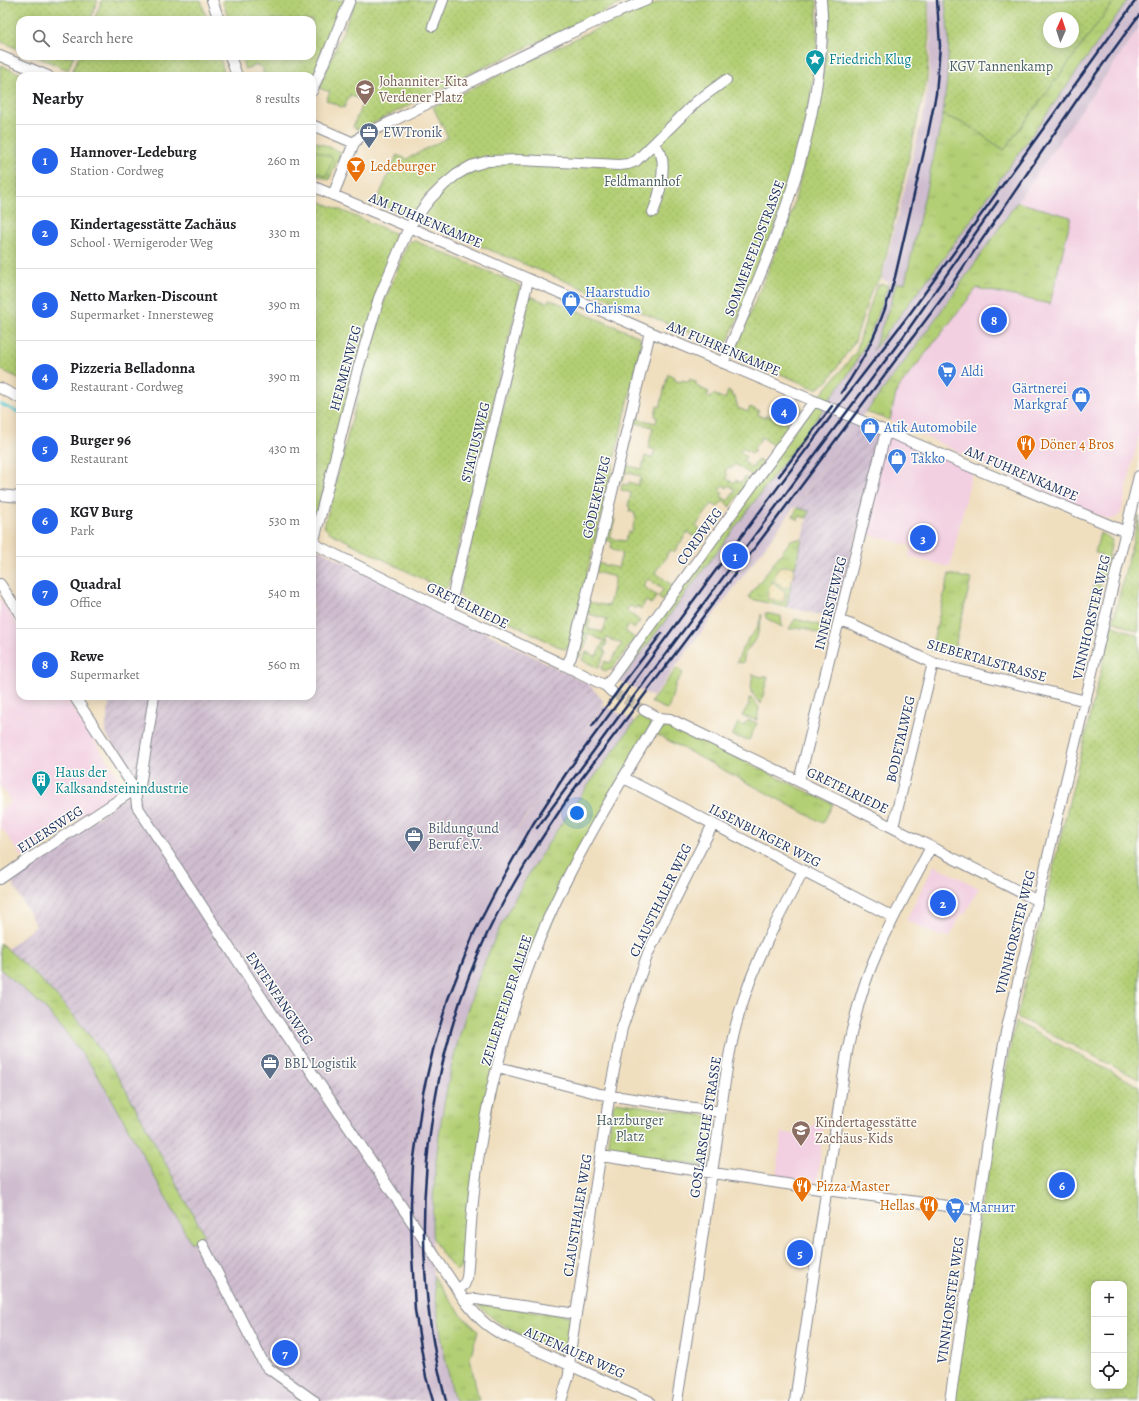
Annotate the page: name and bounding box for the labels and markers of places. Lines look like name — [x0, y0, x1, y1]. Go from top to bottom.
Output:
place icon: Friedrich Klug — [804, 48, 826, 76]
place label: Friedrich Klug — [829, 50, 911, 69]
place label: Johanniter-Kita Verdener Platz — [378, 72, 469, 107]
school or university icon: Johanniter-Kita Verdener Platz — [354, 78, 376, 106]
office icon: EWTronik — [358, 121, 380, 149]
place label: EWTronik — [383, 123, 442, 142]
bar icon: Ledeburger — [345, 155, 367, 183]
place label: Ledeburger — [370, 157, 436, 176]
place label: Haarstudio Charisma — [585, 283, 650, 318]
shop icon: Haarstudio Charisma — [560, 289, 582, 317]
pin: 8 — [981, 305, 1007, 335]
supermarket icon: Aldi — [936, 360, 958, 388]
place label: Aldi — [960, 362, 984, 381]
place label: Gärtnerei Markgraf — [1012, 379, 1069, 414]
shop icon: Gärtnerei Markgraf — [1070, 385, 1092, 413]
pin: 4 — [771, 396, 797, 426]
shop icon: Atik Automobile — [859, 416, 881, 444]
place label: Atik Automobile — [883, 418, 977, 437]
restaurant icon: Döner 4 Bros — [1015, 433, 1037, 461]
place label: Döner 4 Bros — [1040, 435, 1114, 454]
shop icon: Takko — [886, 447, 908, 475]
place label: Takko — [911, 449, 945, 468]
pin: 3 — [910, 523, 936, 553]
pin: 1 — [722, 541, 748, 571]
place label: Haus der Kalksandsteinindustrie — [55, 763, 189, 798]
building icon: Haus der Kalksandsteinindustrie — [30, 769, 52, 797]
place label: Bildung und Beruf e.V. — [428, 819, 499, 854]
office icon: Bildung und Beruf e.V. — [403, 825, 425, 853]
pin: 2 — [930, 888, 956, 918]
office icon: BBL Logistik — [259, 1052, 281, 1080]
place label: BBL Logistik — [284, 1054, 357, 1073]
place label: Kindertagesstätte Zachäus-Kids — [815, 1113, 917, 1148]
school or university icon: Kindertagesstätte Zachäus-Kids — [790, 1119, 812, 1147]
pin: 6 — [1049, 1170, 1075, 1200]
restaurant icon: Pizza Master — [791, 1175, 813, 1203]
place label: Pizza Master — [816, 1177, 890, 1196]
restaurant icon: Hellas — [918, 1194, 940, 1222]
place label: Hellas — [879, 1196, 915, 1215]
supermarket icon: Магнит — [944, 1196, 966, 1224]
place label: Магнит — [969, 1198, 1016, 1217]
pin: 5 — [787, 1238, 813, 1268]
pin: 7 — [272, 1338, 298, 1368]

